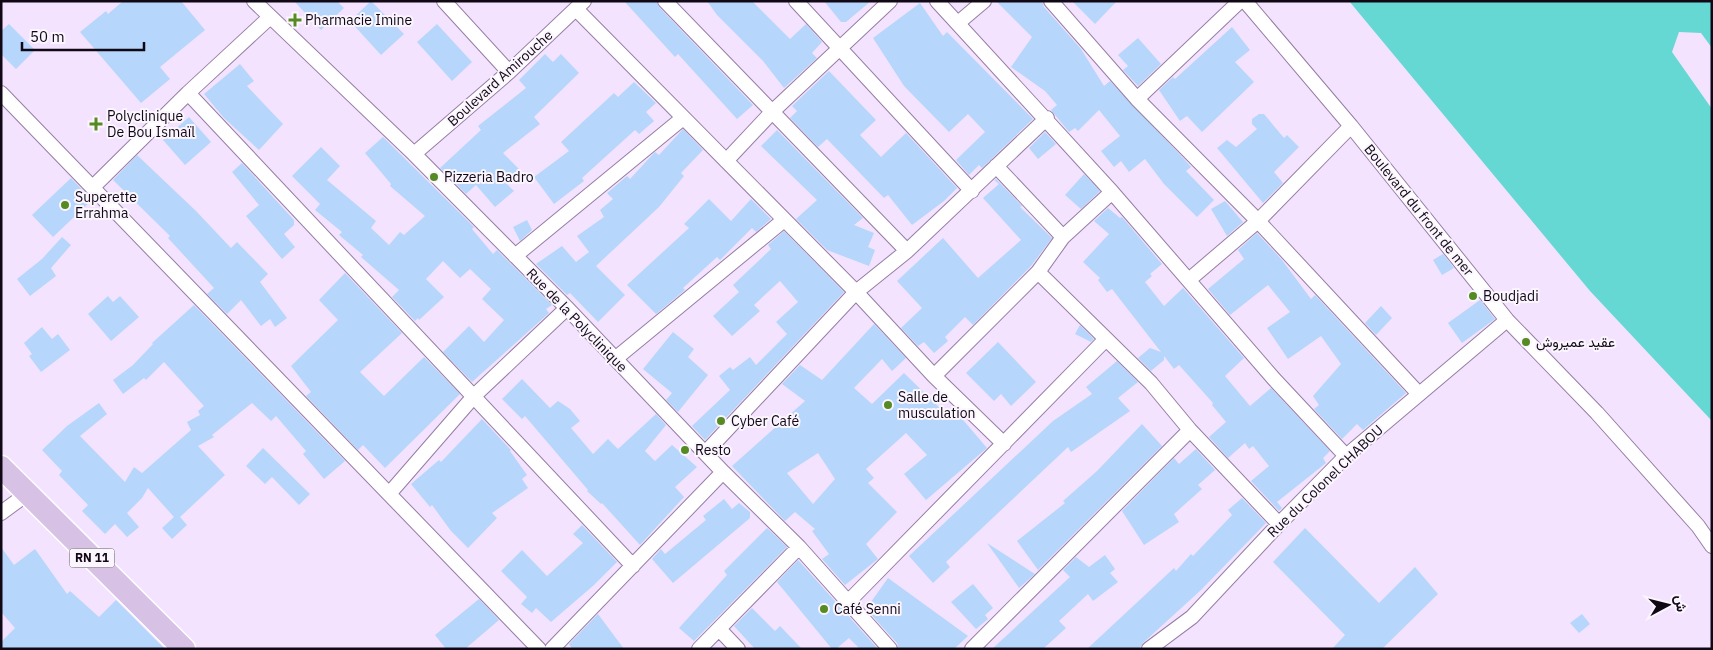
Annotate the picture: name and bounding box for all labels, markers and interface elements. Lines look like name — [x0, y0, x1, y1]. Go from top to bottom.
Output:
place label: Pharmacie Imine — [305, 11, 413, 29]
marker: Pharmacie Imine — [289, 14, 301, 26]
scale bar — [22, 20, 145, 52]
street label: Boulevard Amirouche — [444, 26, 557, 130]
text: 50 m — [30, 27, 65, 46]
place label: Polyclinique De Bou Ismaïl — [107, 107, 195, 141]
marker: Polyclinique De Bou Ismaïl — [89, 117, 103, 131]
street label: Boulevard du front de mer — [1360, 141, 1478, 279]
place label: Pizzeria Badro — [444, 168, 534, 186]
marker: Pizzeria Badro — [428, 171, 440, 183]
place label: Superette Errahma — [75, 188, 137, 222]
marker: Superette Errahma — [59, 199, 71, 211]
street label: Rue de la Polyclinique — [523, 264, 632, 376]
place label: Boudjadi — [1483, 287, 1539, 305]
marker: Boudjadi — [1467, 290, 1479, 302]
place label: عقيد عميروش — [1536, 333, 1615, 351]
marker: عقيد عميروش — [1520, 336, 1532, 348]
place label: Salle de musculation — [898, 388, 975, 422]
marker: Salle de musculation — [882, 399, 894, 411]
place label: Cyber Café — [731, 412, 800, 430]
marker: Cyber Café — [715, 415, 727, 427]
street label: Rue du Colonel CHABOU — [1263, 421, 1387, 541]
place label: Resto — [695, 441, 731, 459]
marker: Resto — [679, 444, 691, 456]
road number: RN 11 — [70, 548, 114, 568]
north arrow — [1643, 580, 1693, 630]
text: ش — [1671, 594, 1691, 613]
place label: Café Senni — [834, 600, 901, 618]
marker: Café Senni — [818, 603, 830, 615]

